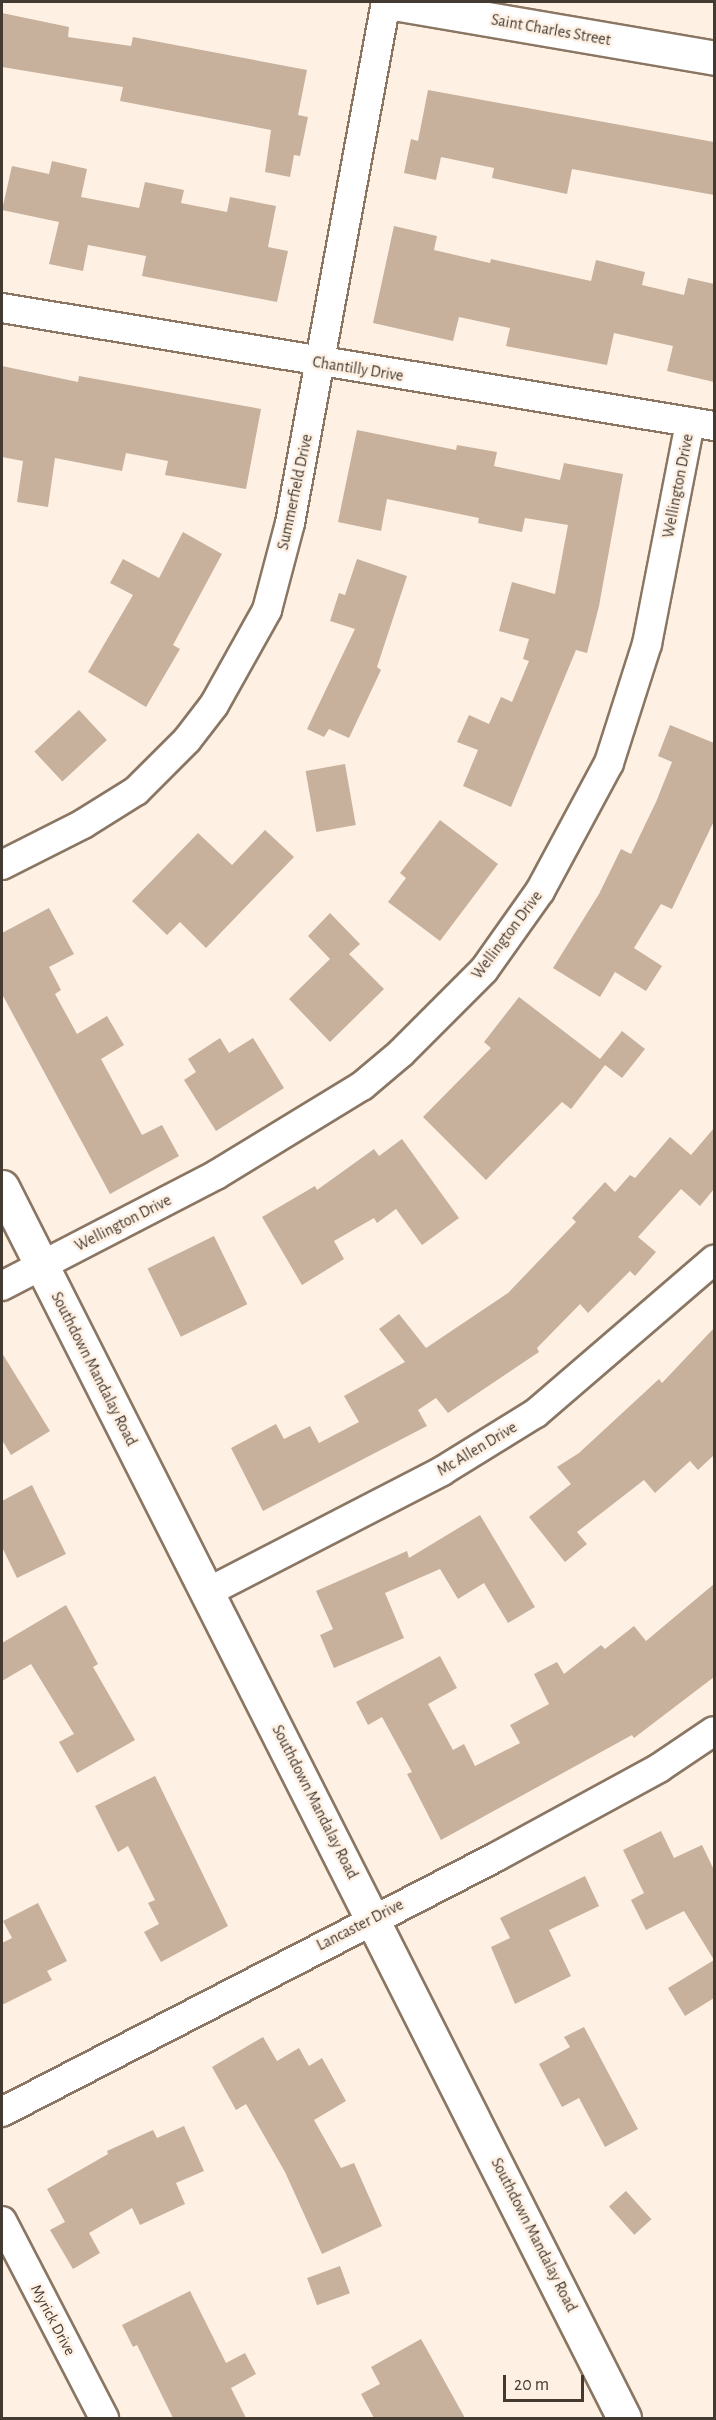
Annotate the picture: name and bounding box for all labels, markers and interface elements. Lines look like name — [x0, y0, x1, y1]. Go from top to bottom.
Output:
street label: Saint Charles Street — [490, 10, 612, 50]
street label: Chantilly Drive — [311, 352, 405, 386]
street label: Summerfield Drive — [273, 432, 317, 552]
street label: Wellington Drive — [659, 432, 697, 540]
street label: Wellington Drive — [468, 887, 546, 983]
street label: Wellington Drive — [72, 1190, 174, 1256]
street label: Southdown Mandalay Road — [47, 1289, 141, 1449]
street label: Mc Allen Drive — [434, 1418, 520, 1480]
street label: Southdown Mandalay Road — [268, 1722, 362, 1882]
street label: Lancaster Drive — [313, 1895, 407, 1955]
street label: Southdown Mandalay Road — [487, 2155, 581, 2315]
street label: Myrick Drive — [26, 2281, 80, 2359]
scale bar — [506, 2363, 587, 2401]
text: 20 m — [514, 2376, 549, 2394]

